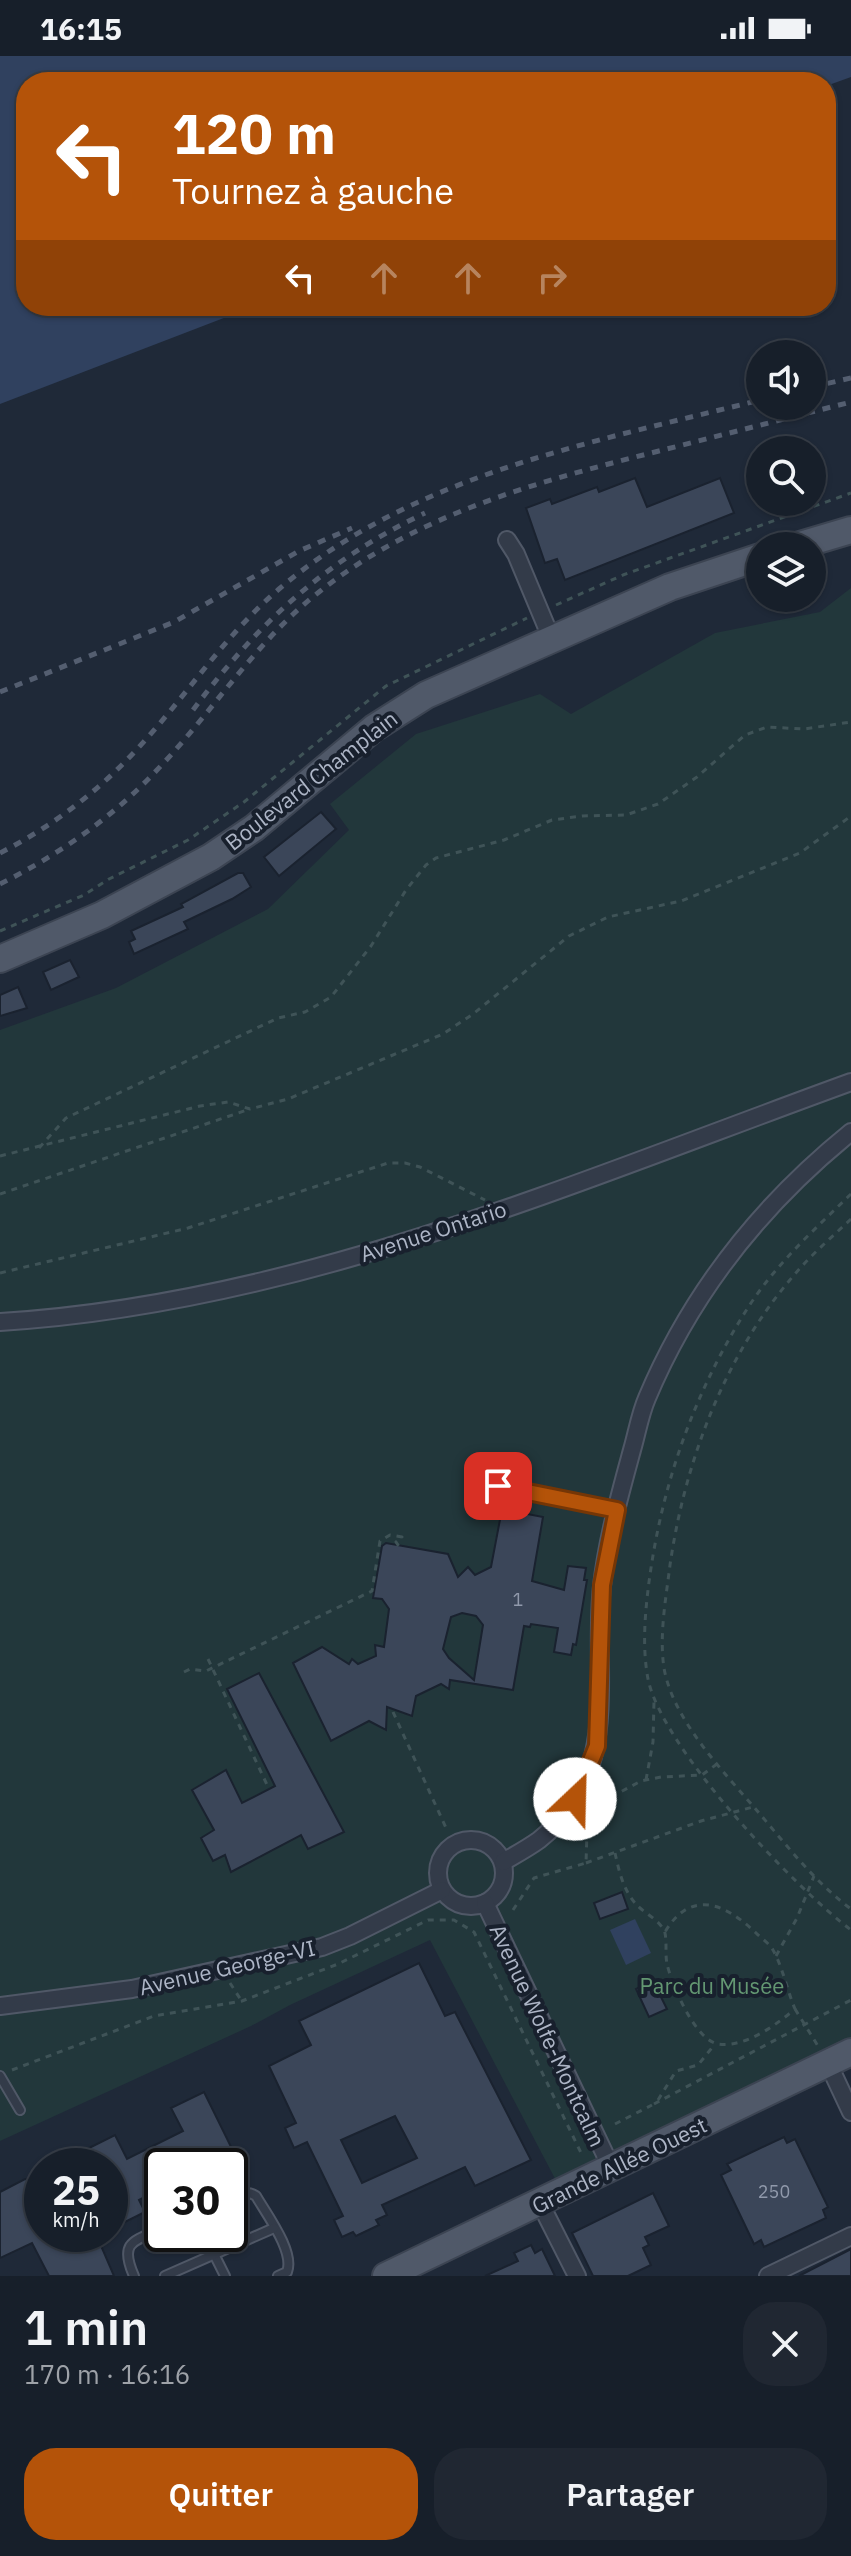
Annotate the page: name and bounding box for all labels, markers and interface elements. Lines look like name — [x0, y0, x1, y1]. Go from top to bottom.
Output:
text: 16:15 — [40, 9, 122, 48]
text: 120 m — [172, 97, 336, 169]
icon: left — [40, 104, 144, 208]
text: Tournez à gauche — [172, 167, 454, 214]
icon: left — [278, 256, 322, 300]
icon: ahead — [362, 256, 406, 300]
icon: ahead — [446, 256, 490, 300]
icon: right — [530, 256, 574, 300]
map controls — [746, 340, 826, 612]
button: sound — [746, 340, 826, 420]
button: search — [746, 436, 826, 516]
button: layers — [746, 532, 826, 612]
street label: Boulevard Champlain — [219, 704, 403, 856]
street label: Avenue Ontario — [356, 1194, 510, 1268]
pin — [464, 1452, 532, 1520]
icon: arrive — [476, 1464, 520, 1508]
house number: 1 — [513, 1588, 523, 1611]
position arrow — [533, 1757, 617, 1841]
street label: Avenue Wolfe-Montcalm — [484, 1919, 612, 2151]
street label: Avenue George-VI — [136, 1933, 318, 2001]
park label: Parc du Musée — [640, 1971, 784, 2000]
street label: Grande Allée Ouest — [527, 2110, 711, 2220]
speed limit sign: 30 — [144, 2148, 248, 2252]
text: 25 — [52, 2164, 100, 2216]
house number: 250 — [758, 2180, 790, 2203]
text: km/h — [52, 2206, 100, 2233]
text: 1 min — [24, 2296, 148, 2358]
button: close — [743, 2302, 827, 2386]
text: 170 m · 16:16 — [24, 2357, 190, 2391]
button: Quitter — [24, 2448, 418, 2540]
button: Partager — [434, 2448, 827, 2540]

